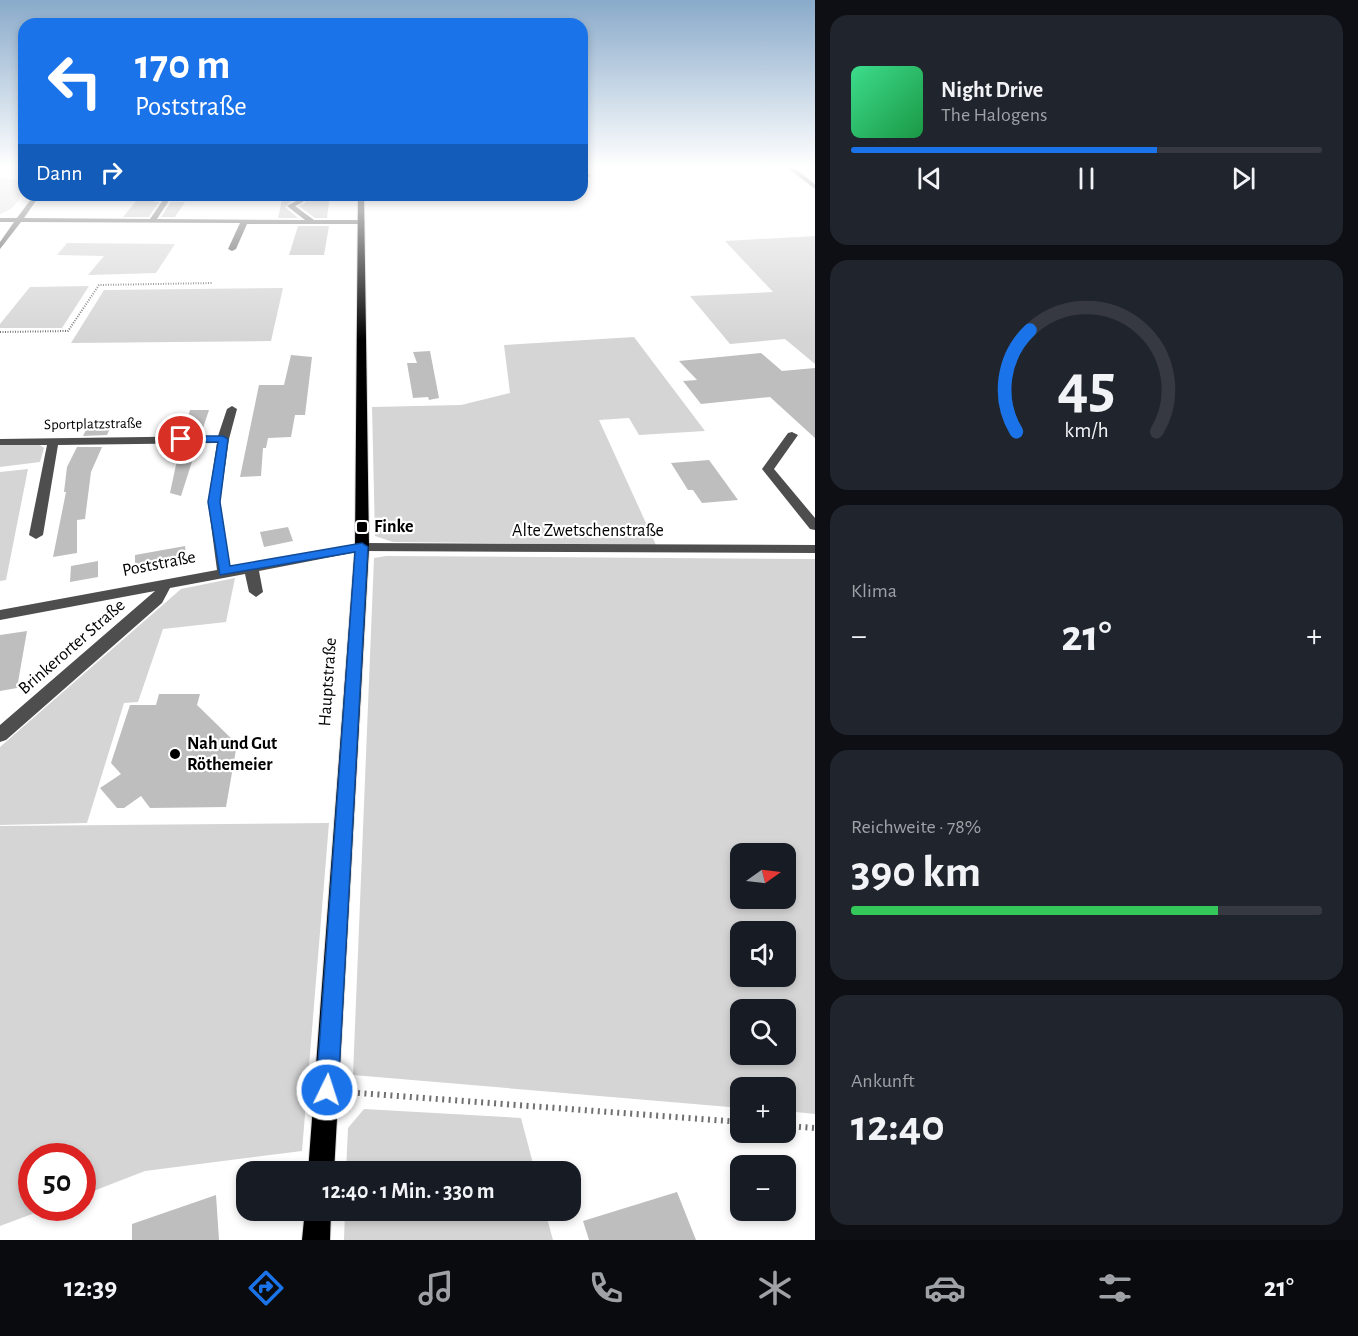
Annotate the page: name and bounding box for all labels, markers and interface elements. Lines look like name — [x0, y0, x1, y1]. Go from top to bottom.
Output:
icon: left — [36, 42, 114, 120]
text: 170 m — [135, 44, 230, 86]
text: Night Drive — [941, 79, 1043, 101]
text: Poststraße — [135, 93, 247, 120]
text: The Halogens — [941, 105, 1047, 125]
icon: right — [95, 156, 128, 189]
text: Dann — [36, 162, 83, 184]
icon: previous — [913, 162, 946, 195]
icon: pause — [1070, 162, 1103, 195]
icon: next — [1227, 162, 1260, 195]
text: 45 — [1057, 356, 1116, 418]
pin — [155, 413, 206, 464]
street label: Sportplatzstraße — [44, 416, 142, 432]
text: km/h — [1064, 420, 1109, 441]
icon: arrive — [164, 422, 197, 455]
place label: Finke — [374, 518, 414, 536]
marker: Finke — [355, 520, 369, 534]
street label: Alte Zwetschenstraße — [512, 522, 664, 540]
street label: Poststraße — [121, 548, 197, 580]
text: Klima — [851, 581, 897, 601]
street label: Brinkerorter Straße — [15, 596, 129, 698]
text: 21° — [1061, 614, 1112, 659]
text: − — [851, 620, 867, 653]
text: + — [1306, 620, 1322, 653]
street label: Hauptstraße — [316, 637, 340, 727]
place label: Nah und Gut Röthemeier — [187, 735, 277, 774]
marker: Nah und Gut Röthemeier — [168, 747, 182, 761]
text: Reichweite · 78% — [851, 817, 981, 837]
north arrow — [730, 843, 796, 909]
map controls — [730, 843, 796, 1221]
text: 390 km — [851, 850, 981, 895]
button: sound — [730, 921, 796, 987]
button: search — [730, 999, 796, 1065]
position arrow — [295, 1058, 359, 1122]
text: Ankunft — [851, 1071, 915, 1091]
button: + — [730, 1077, 796, 1143]
text: 12:40 — [851, 1104, 945, 1149]
speed limit sign: 50 — [18, 1143, 96, 1221]
button: − — [730, 1155, 796, 1221]
text: 12:40 · 1 Min. · 330 m — [323, 1180, 494, 1202]
icon: directions — [245, 1267, 287, 1309]
icon: music — [415, 1267, 457, 1309]
icon: phone — [585, 1267, 627, 1309]
icon: climate — [754, 1267, 796, 1309]
icon: car — [924, 1267, 966, 1309]
icon: filters — [1094, 1267, 1136, 1309]
text: 12:39 — [64, 1274, 117, 1301]
text: 21° — [1264, 1274, 1294, 1301]

